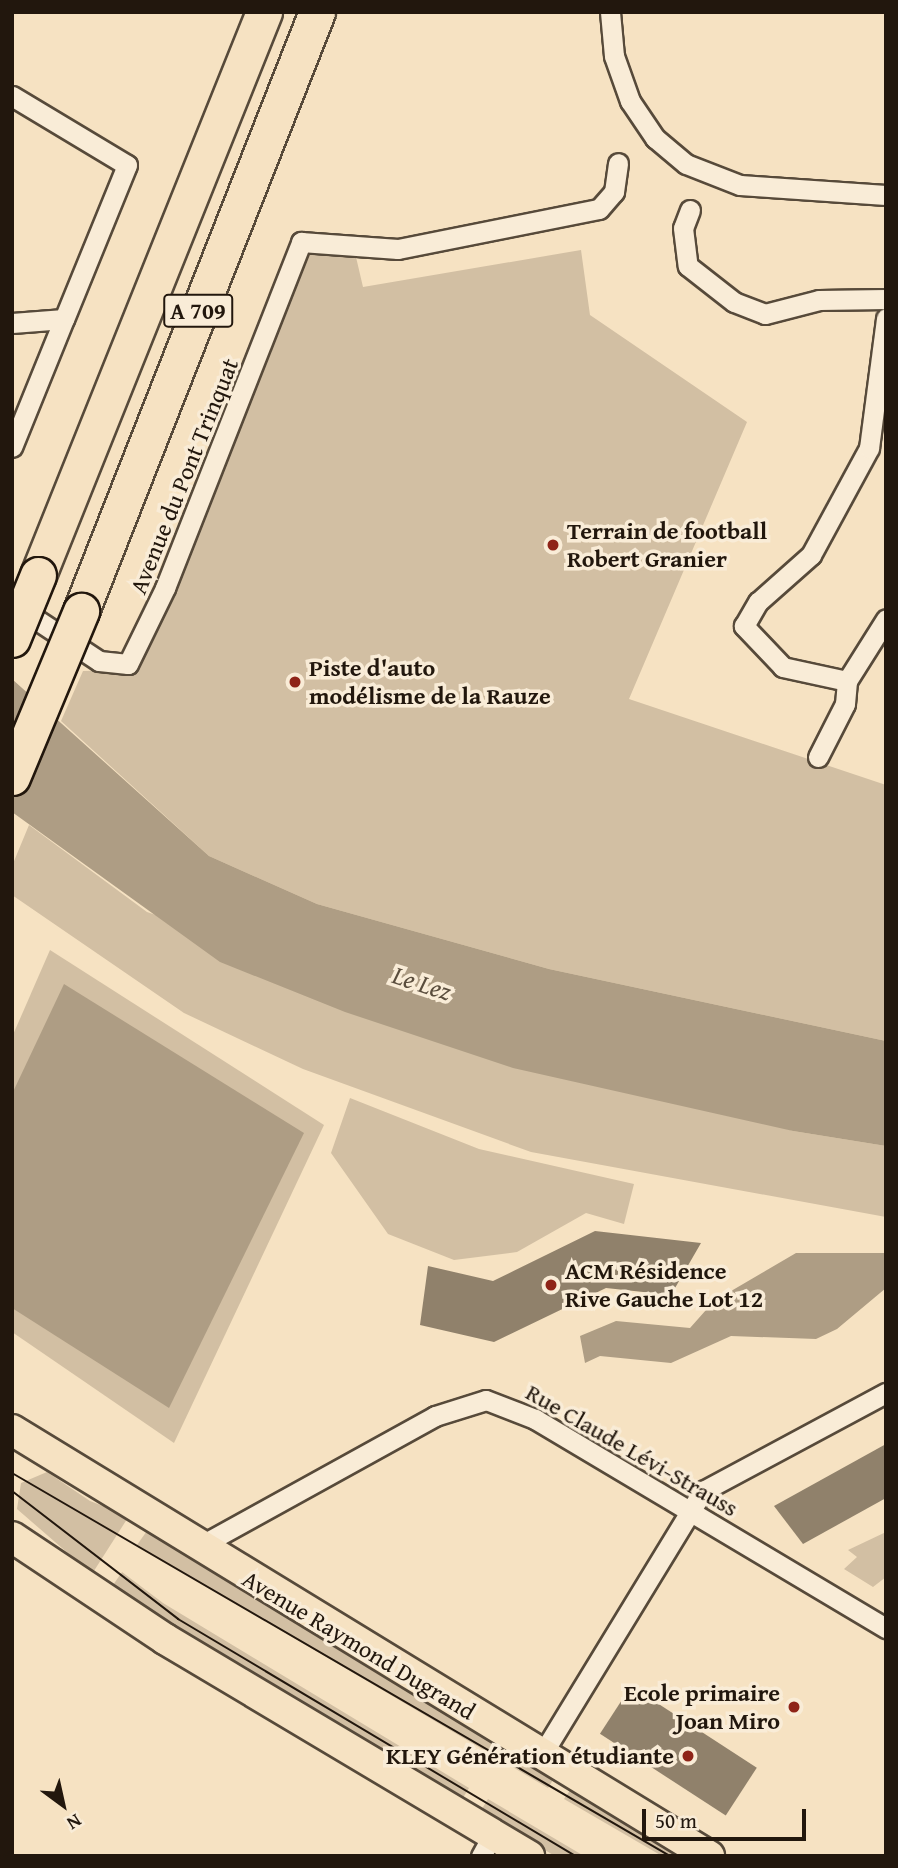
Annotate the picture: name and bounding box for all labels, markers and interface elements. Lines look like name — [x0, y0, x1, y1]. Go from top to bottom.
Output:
road number: A 709 — [163, 292, 233, 330]
street label: Avenue du Pont Trinquat — [124, 354, 244, 598]
place label: Terrain de football Robert Granier — [567, 517, 767, 573]
marker: Terrain de football Robert Granier — [545, 537, 561, 553]
place label: Piste d'auto modélisme de la Rauze — [309, 654, 551, 710]
marker: Piste d'auto modélisme de la Rauze — [287, 674, 303, 690]
water label: Le Lez — [389, 959, 455, 1007]
place label: ACM Résidence Rive Gauche Lot 12 — [565, 1257, 763, 1313]
marker: ACM Résidence Rive Gauche Lot 12 — [543, 1277, 559, 1293]
street label: Rue Claude Lévi-Strauss — [521, 1378, 743, 1522]
street label: Avenue Raymond Dugrand — [237, 1564, 481, 1726]
place label: Ecole primaire Joan Miro — [624, 1679, 780, 1735]
marker: Ecole primaire Joan Miro — [786, 1699, 802, 1715]
place label: KLEY Génération étudiante — [386, 1742, 674, 1770]
marker: KLEY Génération étudiante — [680, 1748, 696, 1764]
north arrow — [28, 1770, 98, 1840]
scale bar — [646, 1794, 810, 1838]
text: 50 m — [655, 1805, 697, 1836]
text: N — [61, 1807, 87, 1838]

